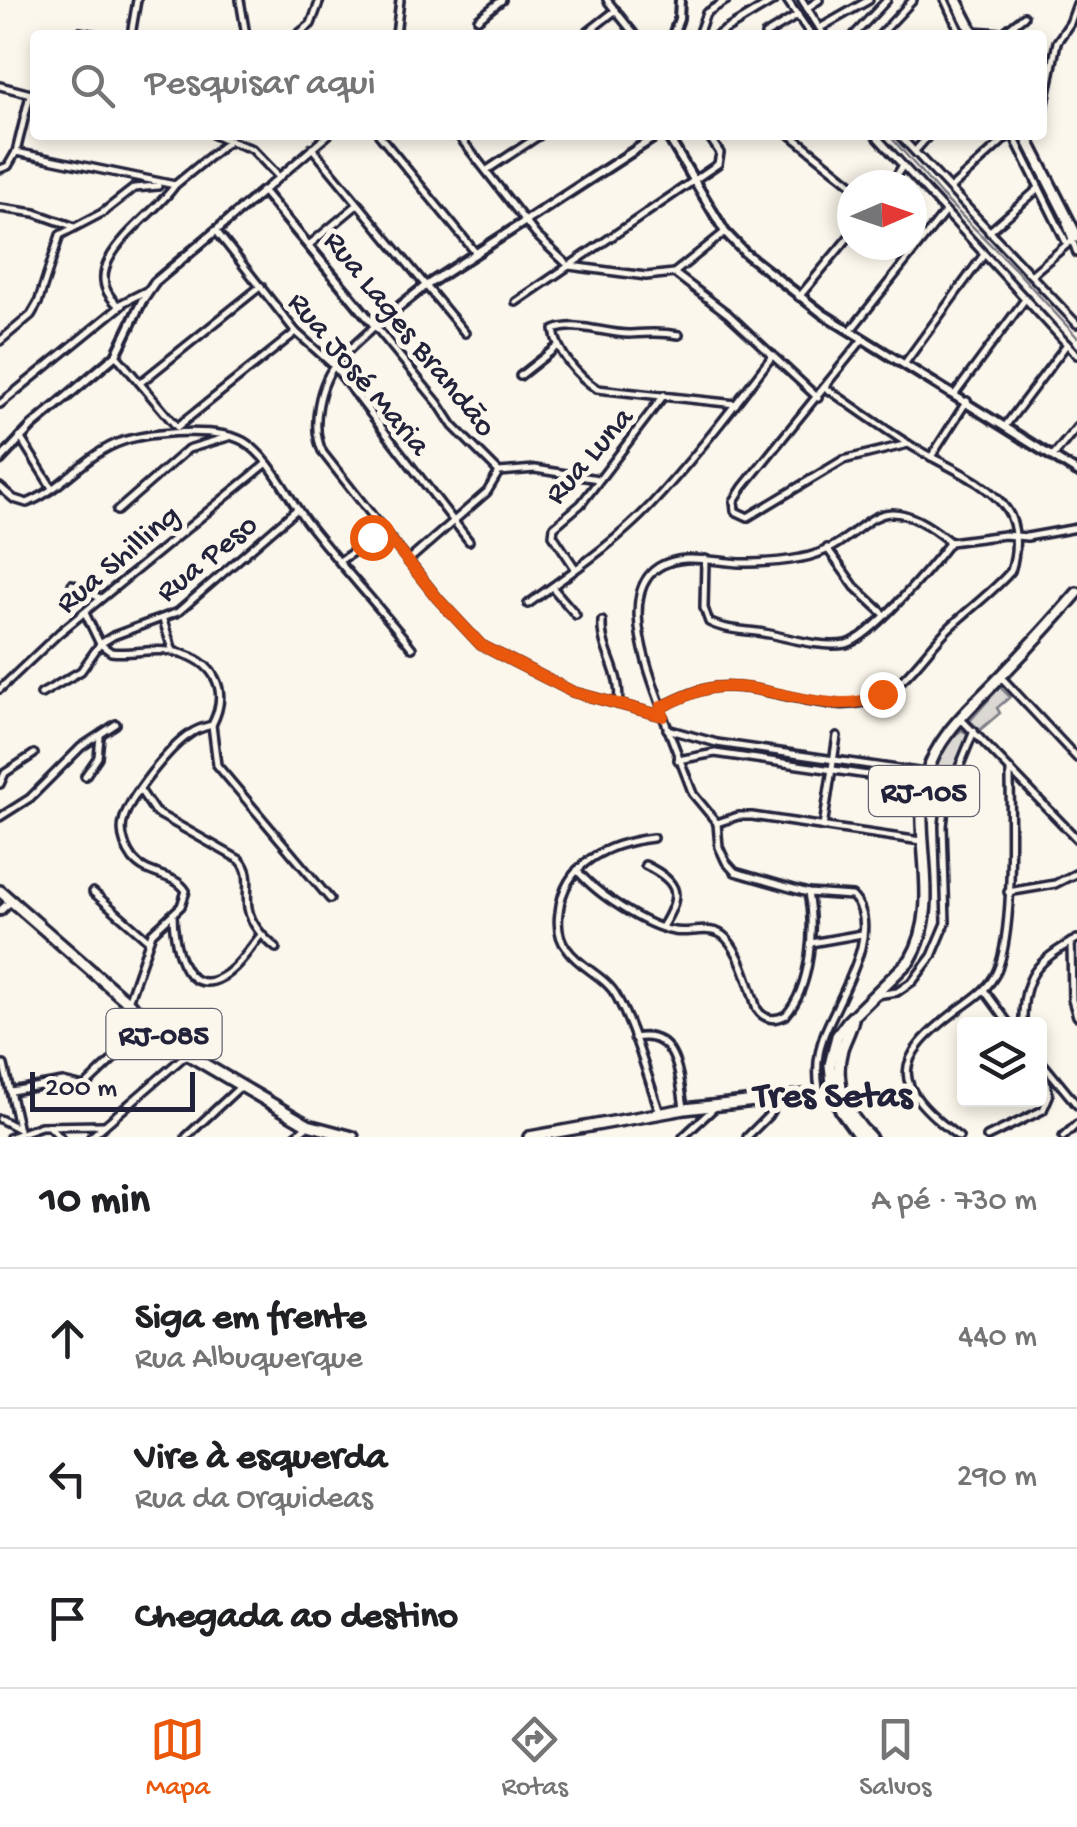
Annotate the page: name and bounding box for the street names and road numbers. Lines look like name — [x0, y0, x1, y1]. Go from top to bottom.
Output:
street label: Rua Lages Brandão — [313, 224, 503, 446]
street label: Rua José Maria — [278, 285, 438, 466]
street label: Rua Luna — [538, 400, 644, 514]
street label: Rua Shilling — [49, 498, 189, 624]
street label: Rua Peso — [150, 507, 267, 612]
road number: RJ-105 — [869, 766, 979, 816]
road number: RJ-085 — [106, 1009, 222, 1059]

